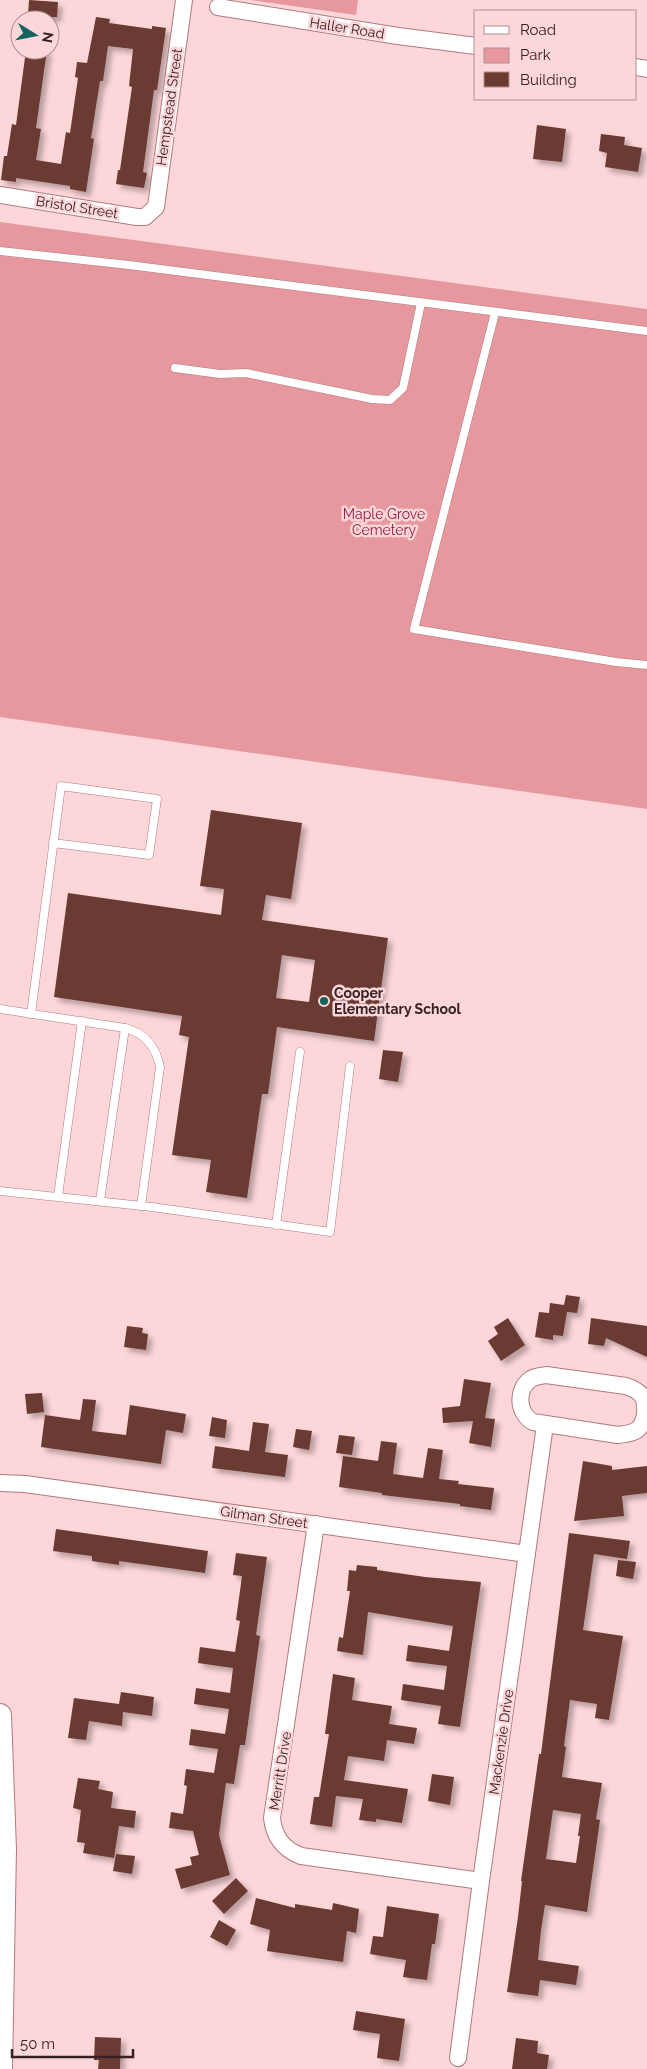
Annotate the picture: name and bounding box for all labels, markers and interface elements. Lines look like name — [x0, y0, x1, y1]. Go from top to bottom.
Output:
north arrow — [10, 10, 60, 60]
legend — [474, 10, 637, 100]
street label: Haller Road — [308, 14, 386, 42]
text: Road — [520, 21, 556, 39]
text: N — [39, 31, 57, 44]
text: Park — [520, 46, 551, 64]
street label: Hempstead Street — [153, 47, 185, 167]
text: Building — [520, 71, 577, 89]
street label: Bristol Street — [35, 193, 119, 221]
park label: Maple Grove Cemetery — [343, 506, 425, 538]
place label: Cooper Elementary School — [334, 985, 462, 1017]
marker: Cooper Elementary School — [318, 995, 330, 1007]
street label: Gilman Street — [219, 1503, 309, 1531]
street label: Mackenzie Drive — [486, 1688, 516, 1796]
street label: Merritt Drive — [266, 1730, 294, 1812]
scale bar — [12, 2026, 134, 2058]
text: 50 m — [20, 2035, 55, 2053]

